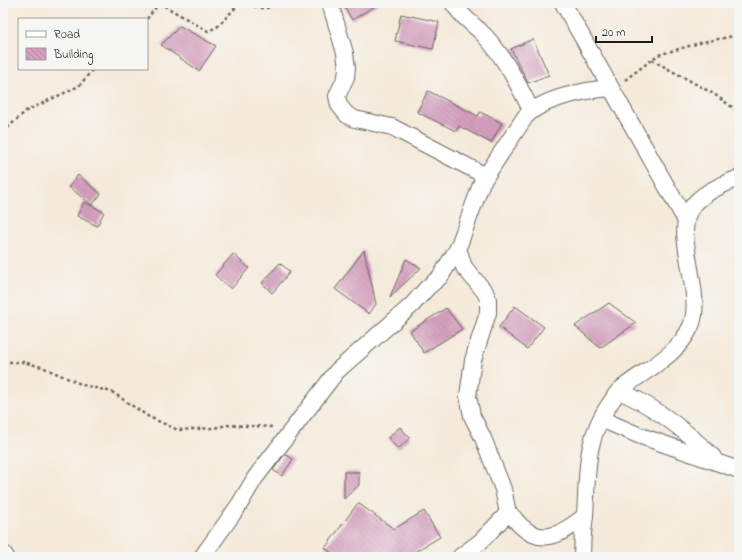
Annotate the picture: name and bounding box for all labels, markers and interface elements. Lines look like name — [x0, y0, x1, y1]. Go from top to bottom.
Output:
legend — [18, 18, 148, 70]
scale bar — [596, 18, 652, 44]
text: 20 m — [602, 24, 625, 42]
text: Road — [54, 26, 80, 44]
text: Building — [53, 46, 93, 65]

